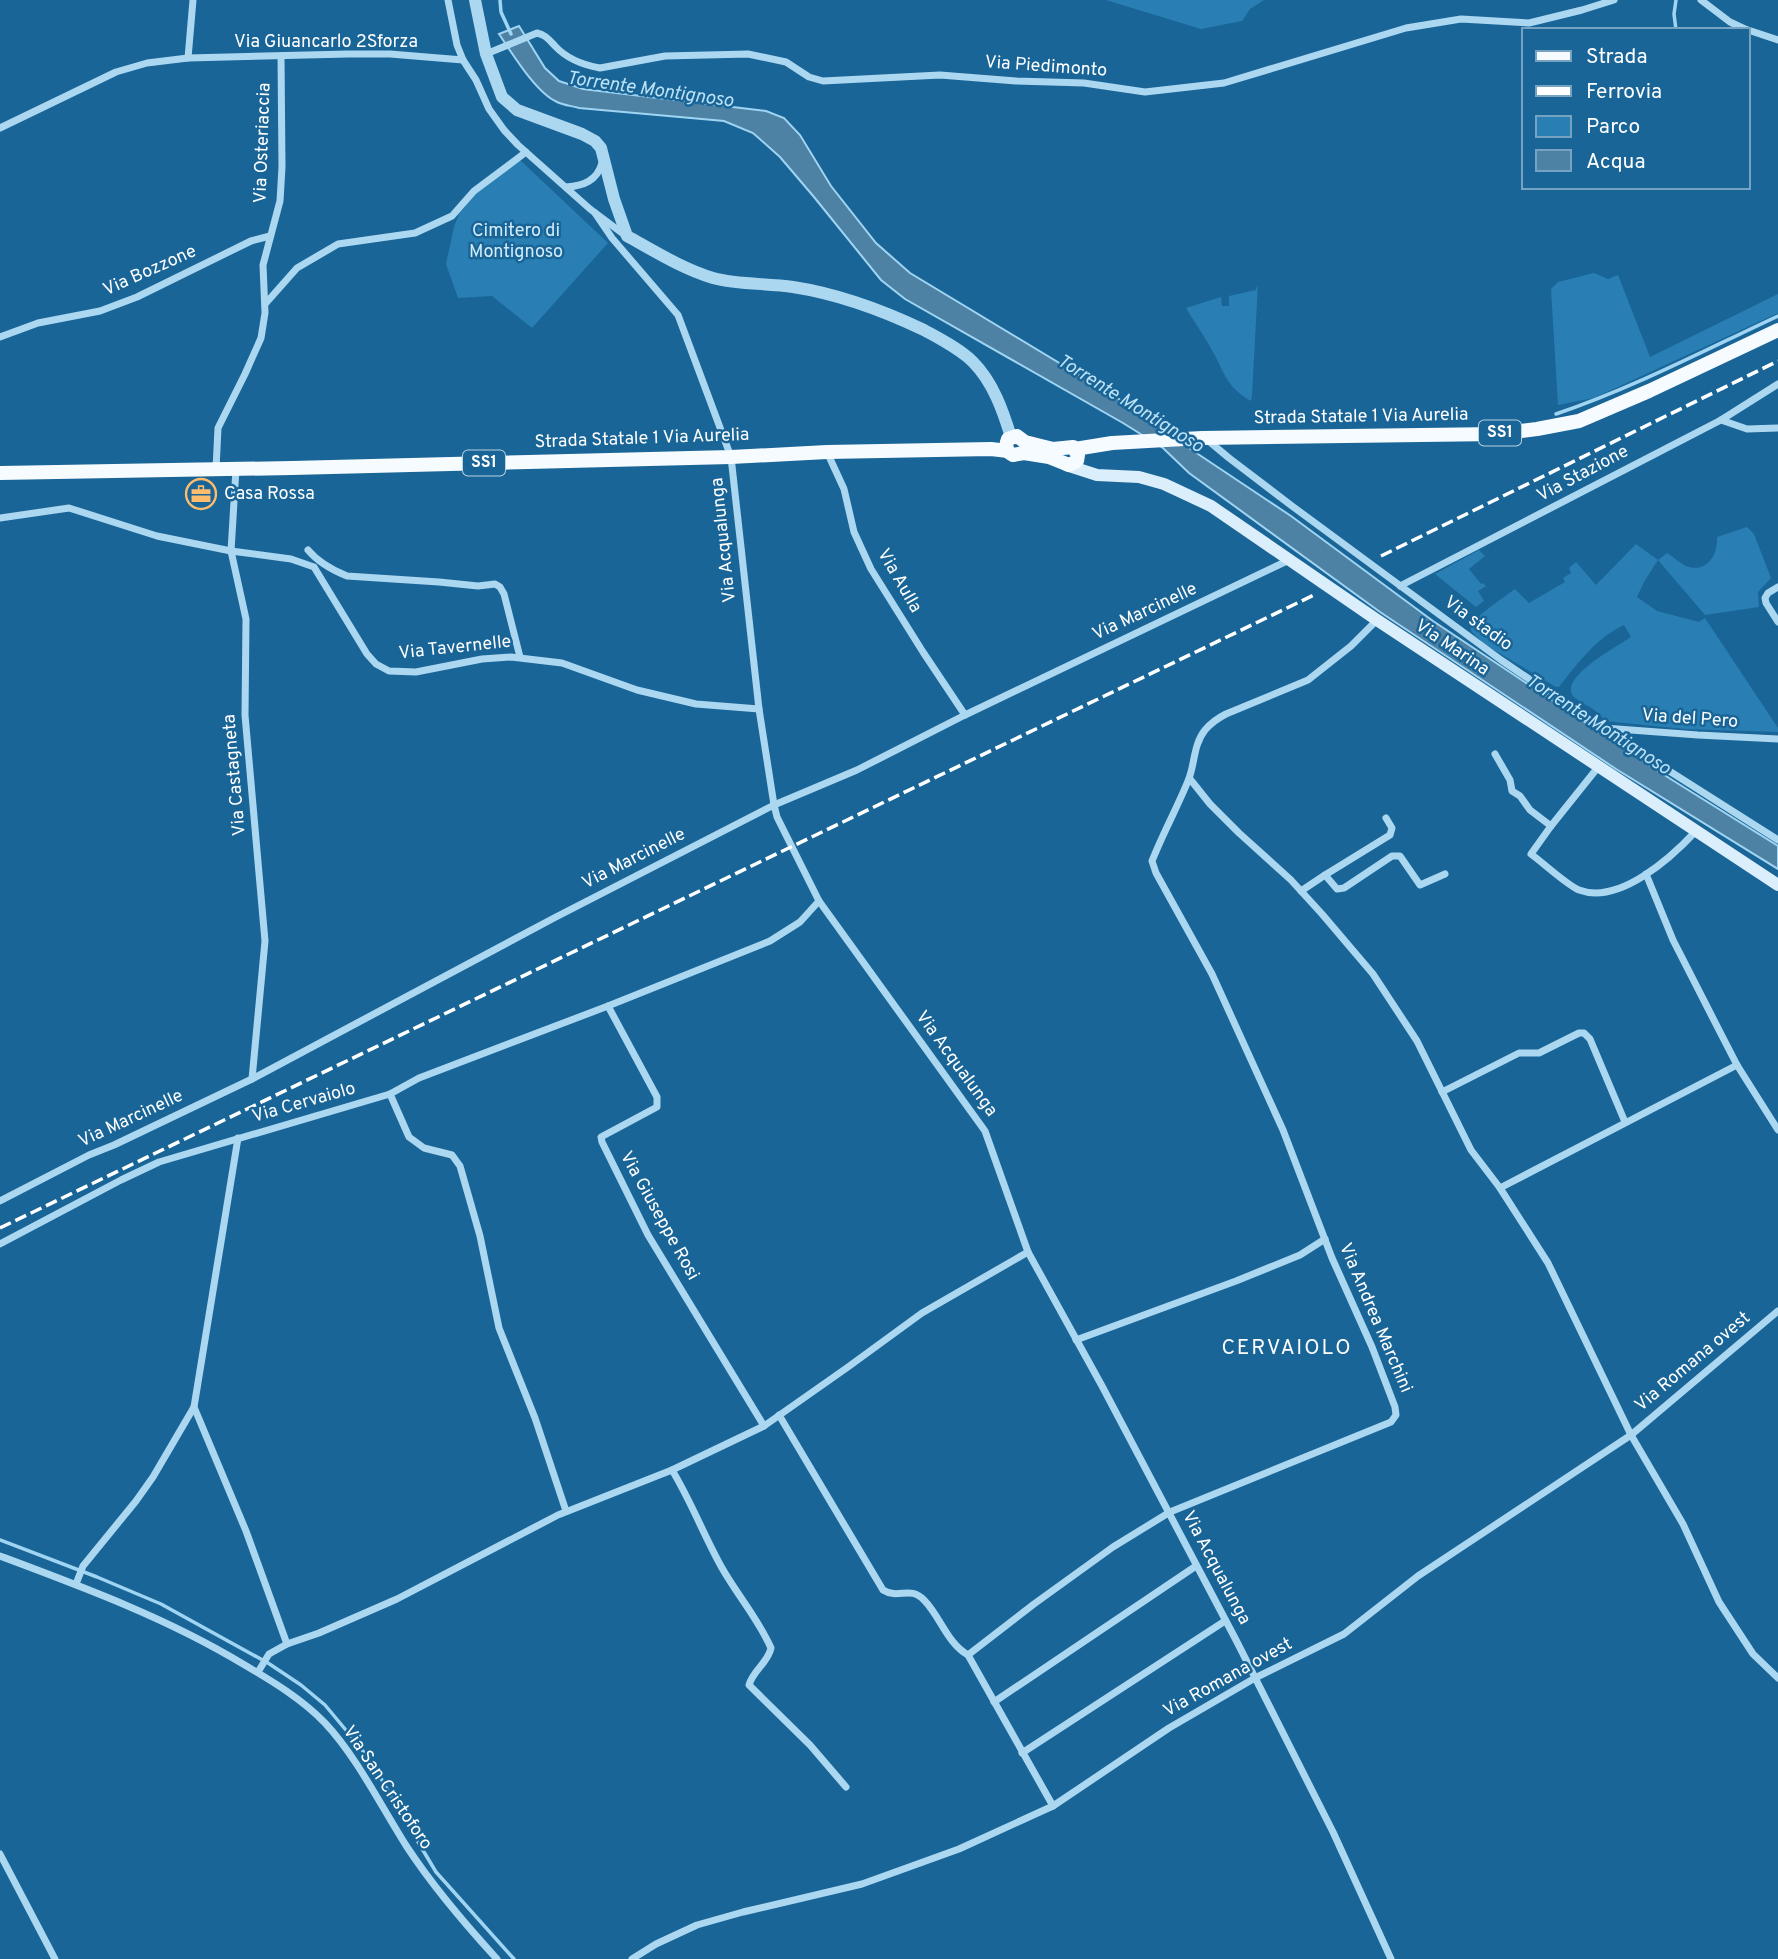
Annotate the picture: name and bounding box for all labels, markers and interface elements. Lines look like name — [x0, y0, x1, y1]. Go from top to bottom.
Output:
legend — [1522, 28, 1750, 189]
street label: Via Giuancarlo 2Sforza — [234, 31, 418, 54]
text: Strada — [1586, 44, 1647, 71]
street label: Via Piedimonto — [984, 51, 1108, 83]
water label: Torrente Montignoso — [565, 66, 736, 114]
text: Ferrovia — [1586, 79, 1662, 106]
street label: Via Osteriaccia — [249, 82, 277, 204]
text: Parco — [1586, 114, 1640, 141]
text: Acqua — [1586, 149, 1646, 176]
park label: Cimitero di Montignoso — [469, 220, 563, 264]
street label: Via Bozzone — [100, 240, 200, 302]
water label: Torrente Montignoso — [1052, 349, 1208, 459]
street label: Strada Statale 1 Via Aurelia — [1253, 404, 1469, 430]
road number: SS1 — [1479, 420, 1521, 446]
street label: Strada Statale 1 Via Aurelia — [534, 424, 750, 454]
street label: Via Stazione — [1533, 440, 1633, 508]
road number: SS1 — [463, 450, 505, 476]
street label: Via Acqualunga — [706, 476, 742, 604]
office icon: Casa Rossa — [184, 477, 218, 511]
place label: Casa Rossa — [224, 483, 315, 506]
street label: Via Aulla — [871, 545, 927, 617]
street label: Via Marcinelle — [1089, 578, 1201, 646]
street label: Via stadio — [1439, 591, 1517, 657]
street label: Via Marina — [1410, 615, 1494, 681]
street label: Via Tavernelle — [398, 631, 512, 665]
water label: Torrente Montignoso — [1521, 669, 1676, 781]
street label: Via del Pero — [1641, 704, 1739, 734]
street label: Via Castagneta — [218, 713, 252, 837]
street label: Via Marcinelle — [578, 823, 690, 895]
street label: Via Acqualunga — [910, 1006, 1002, 1122]
street label: Via Cervaiolo — [250, 1077, 358, 1129]
street label: Via Marcinelle — [75, 1085, 187, 1153]
street label: Via Giuseppe Rosi — [614, 1147, 704, 1285]
street label: Via Andrea Marchini — [1333, 1240, 1417, 1396]
street label: Via Romana ovest — [1630, 1307, 1756, 1417]
district label: CERVAIOLO — [1221, 1335, 1353, 1362]
street label: Via Acqualunga — [1176, 1507, 1256, 1629]
street label: Via Romana ovest — [1159, 1633, 1297, 1723]
street label: Via San Cristoforo — [337, 1722, 437, 1854]

